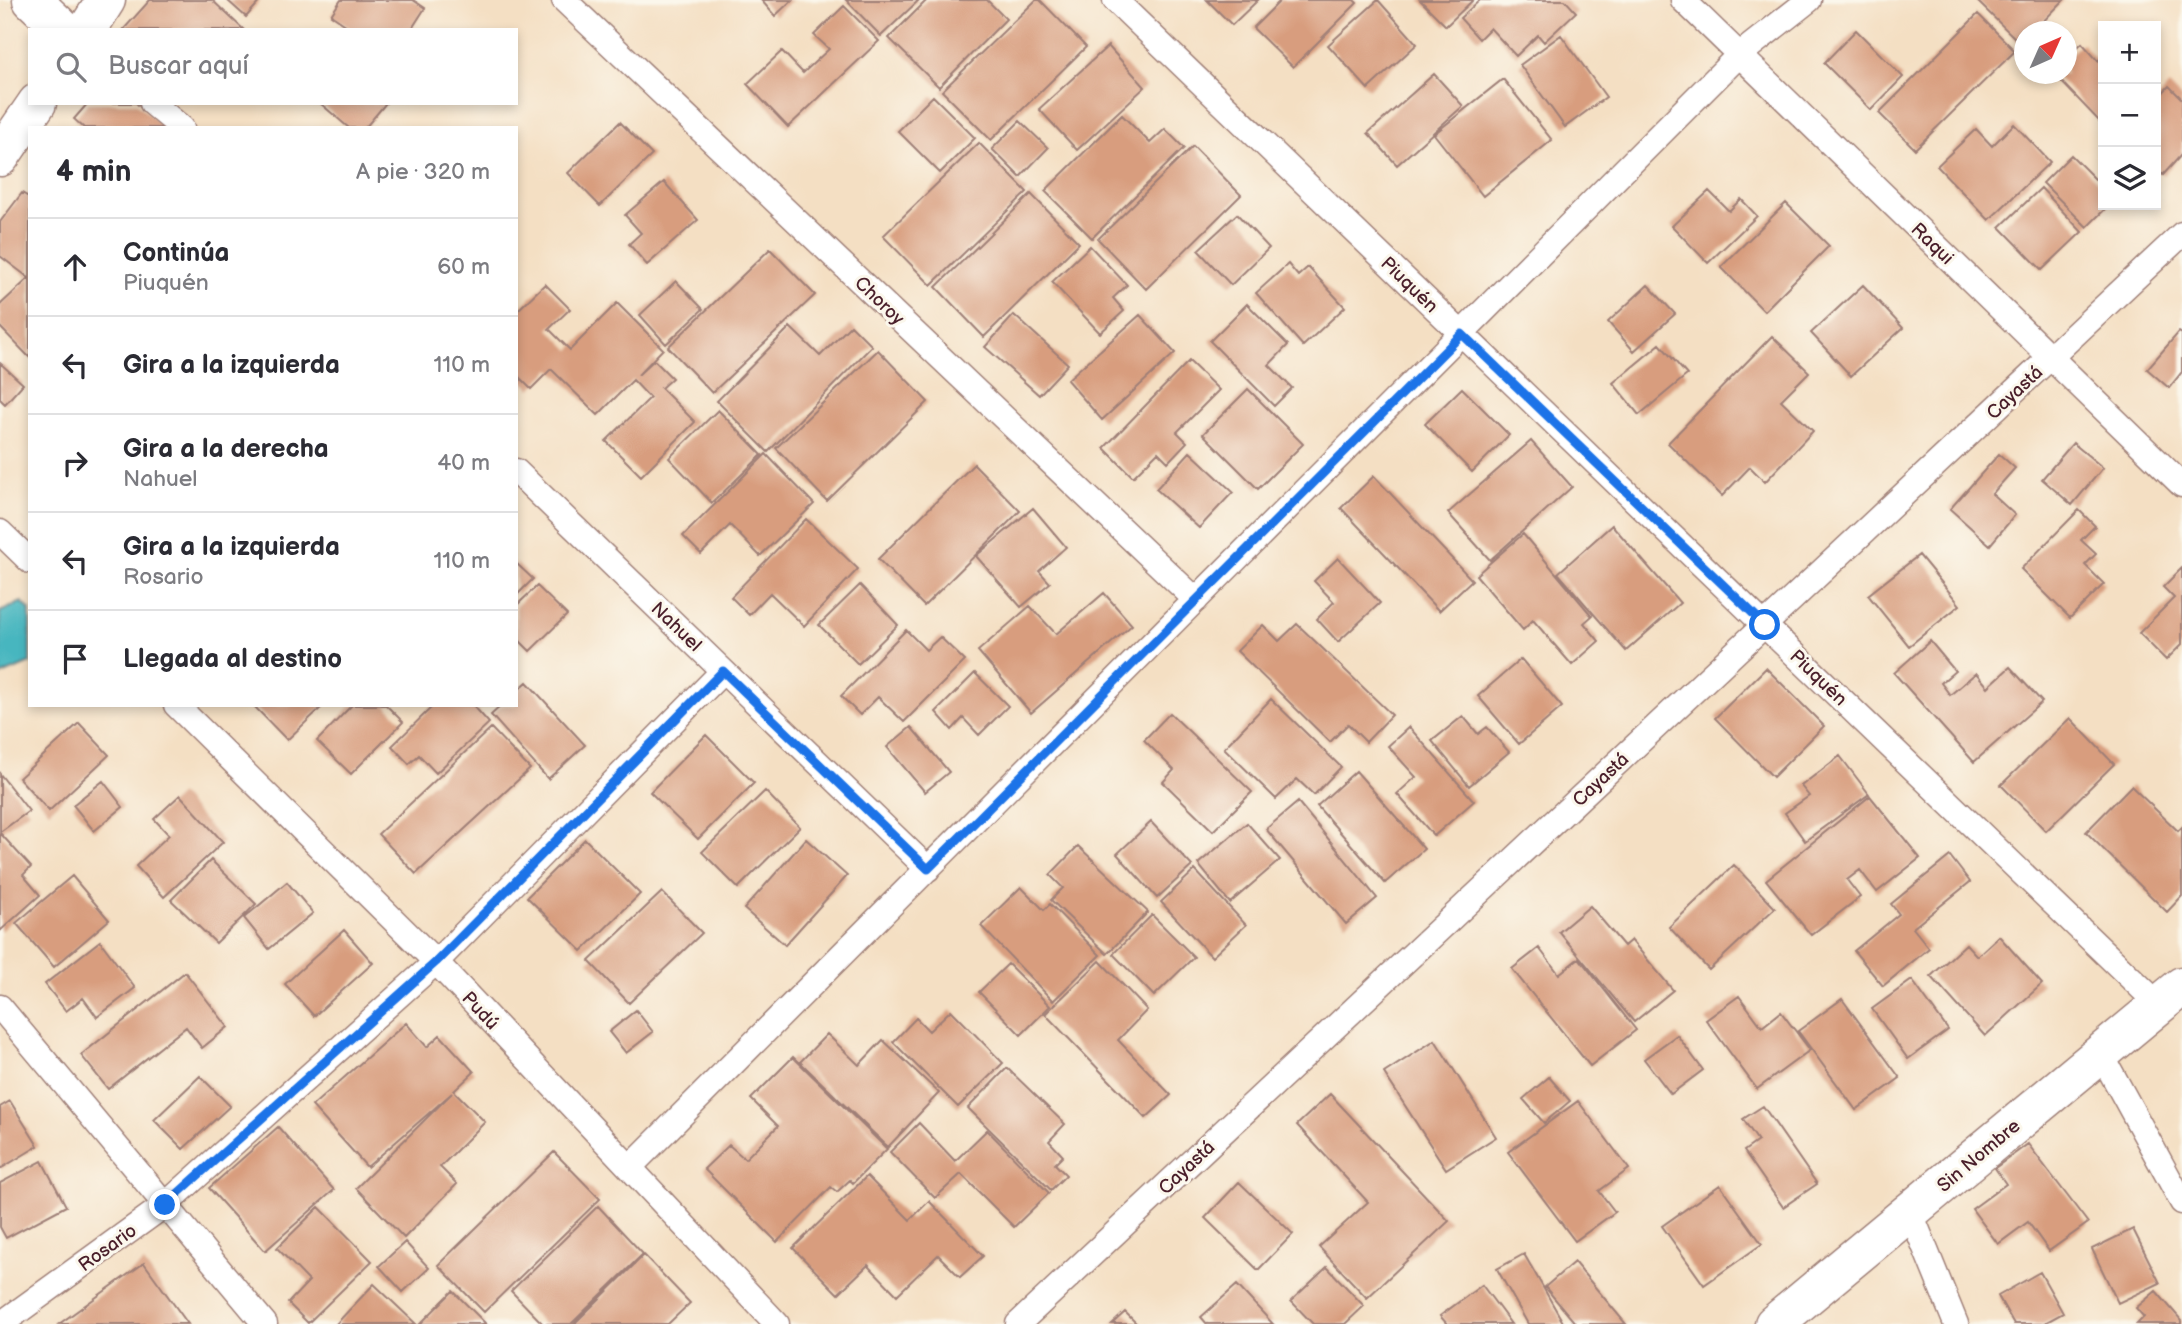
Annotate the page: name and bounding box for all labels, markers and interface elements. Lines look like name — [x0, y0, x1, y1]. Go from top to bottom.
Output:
north arrow — [2014, 21, 2077, 84]
map controls — [2098, 21, 2161, 210]
button: + — [2098, 21, 2161, 84]
search box — [28, 28, 518, 105]
icon: search — [52, 48, 90, 86]
text: Buscar aquí — [108, 51, 249, 82]
button: − — [2098, 84, 2161, 147]
button: layers — [2098, 147, 2161, 210]
text: 4 min — [56, 154, 131, 190]
text: A pie · 320 m — [356, 158, 490, 186]
street label: Raqui — [1906, 218, 1958, 270]
text: Continúa — [123, 238, 230, 269]
icon: ahead — [56, 248, 94, 286]
street label: Piuquén — [1375, 252, 1442, 318]
text: 60 m — [437, 253, 490, 281]
text: Piuquén — [123, 269, 209, 297]
street label: Choroy — [849, 272, 909, 331]
icon: left — [56, 346, 94, 384]
text: Gira a la izquierda — [123, 350, 340, 381]
text: 110 m — [433, 351, 490, 379]
street label: Cayastá — [1982, 361, 2048, 425]
text: Gira a la derecha — [123, 434, 329, 465]
icon: right — [56, 444, 94, 482]
text: 40 m — [437, 449, 490, 477]
text: Nahuel — [123, 465, 198, 493]
text: Gira a la izquierda — [123, 532, 340, 563]
icon: left — [56, 542, 94, 580]
text: 110 m — [433, 547, 490, 575]
text: Rosario — [123, 563, 204, 591]
street label: Nahuel — [646, 597, 706, 657]
route start — [1749, 609, 1780, 640]
icon: arrive — [56, 640, 94, 678]
text: Llegada al destino — [123, 644, 342, 675]
street label: Piuquén — [1784, 645, 1851, 711]
street label: Cayastá — [1568, 748, 1634, 812]
street label: Pudú — [457, 987, 503, 1035]
street label: Sin Nombre — [1933, 1115, 2025, 1197]
street label: Cayastá — [1154, 1136, 1220, 1200]
route end — [149, 1189, 180, 1220]
street label: Rosario — [74, 1219, 142, 1277]

